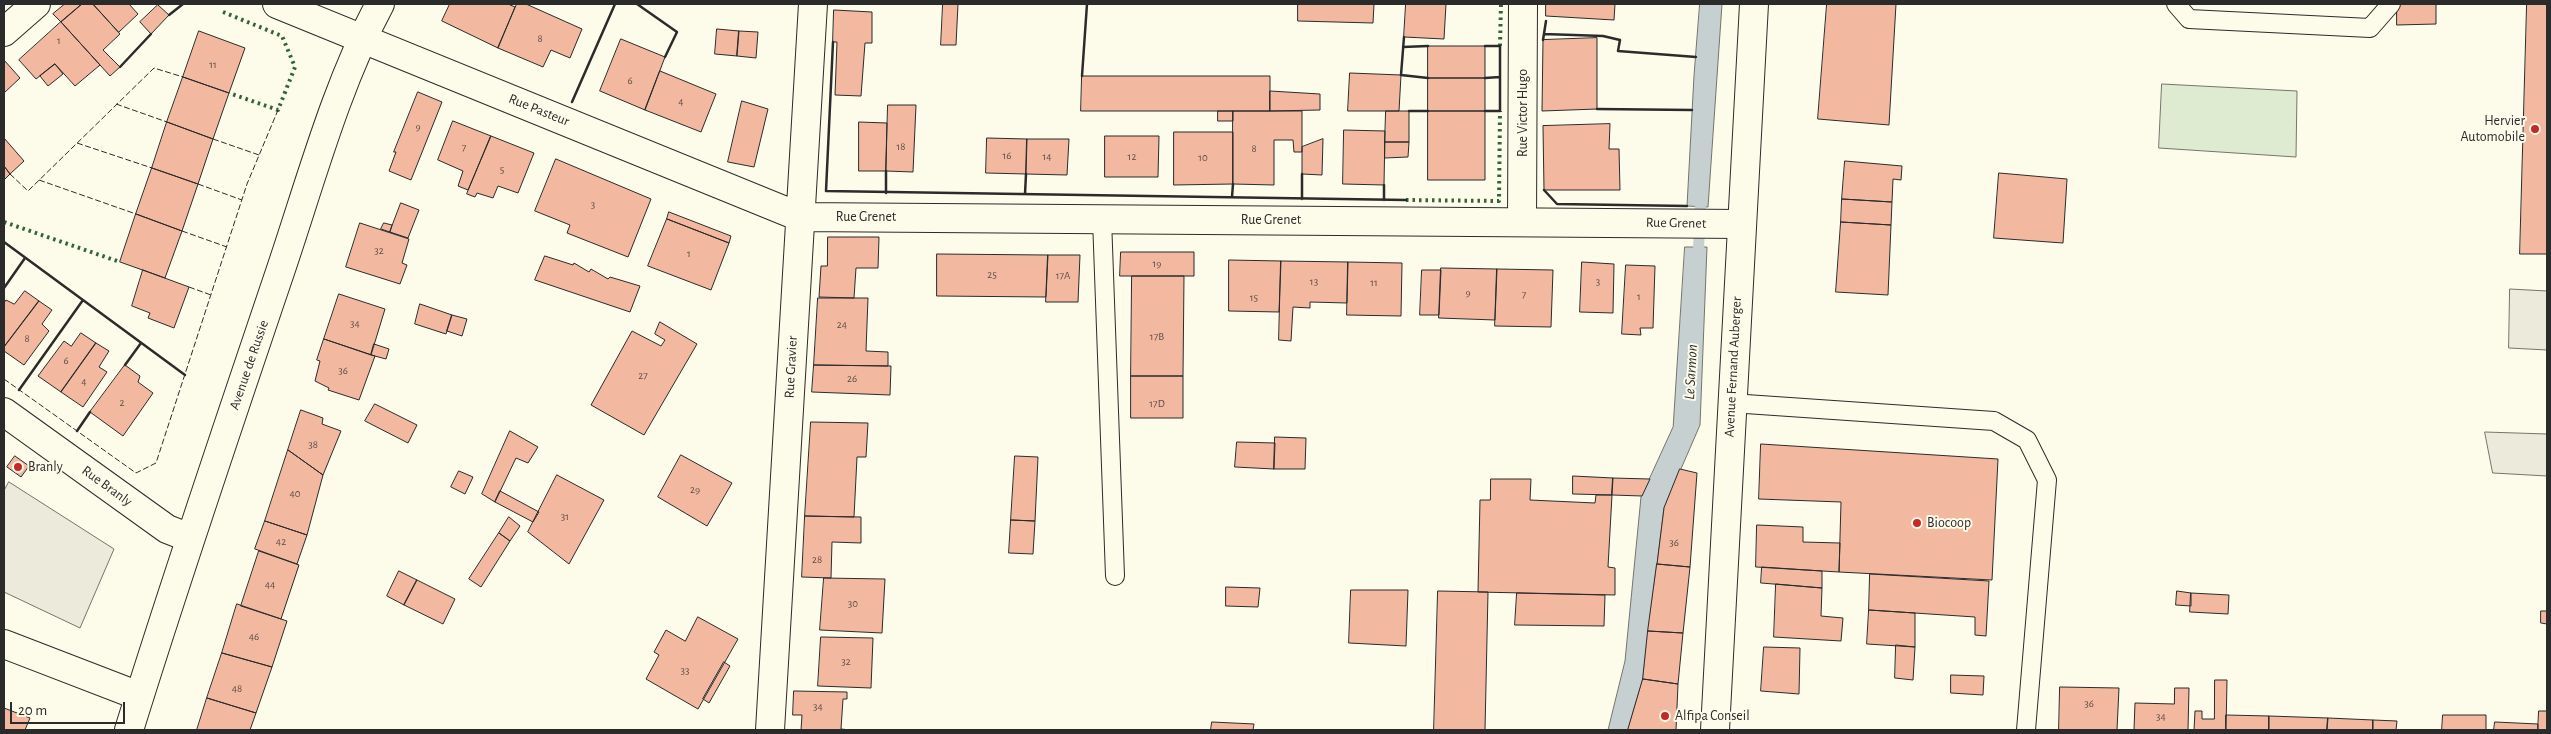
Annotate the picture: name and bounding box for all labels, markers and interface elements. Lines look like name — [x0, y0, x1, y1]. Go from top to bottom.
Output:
house number: 8 — [537, 32, 543, 46]
house number: 1 — [57, 34, 61, 48]
house number: 11 — [209, 58, 217, 72]
street label: Rue Victor Hugo — [1515, 69, 1531, 157]
house number: 6 — [627, 74, 633, 88]
street label: Rue Pasteur — [506, 90, 572, 130]
house number: 4 — [678, 95, 684, 109]
place label: Hervier Automobile — [2460, 113, 2525, 146]
house number: 9 — [415, 120, 421, 134]
marker: Hervier Automobile — [2529, 123, 2541, 135]
house number: 18 — [897, 140, 905, 154]
house number: 7 — [462, 141, 466, 155]
house number: 8 — [1251, 142, 1257, 156]
house number: 16 — [1003, 149, 1011, 163]
house number: 14 — [1042, 150, 1052, 164]
house number: 12 — [1128, 150, 1136, 164]
house number: 10 — [1198, 151, 1208, 165]
house number: 5 — [500, 163, 504, 177]
house number: 3 — [591, 198, 595, 212]
street label: Rue Grenet — [836, 209, 896, 225]
street label: Rue Grenet — [1241, 212, 1301, 228]
street label: Rue Grenet — [1646, 214, 1706, 232]
house number: 32 — [374, 244, 384, 258]
house number: 1 — [687, 247, 691, 261]
house number: 19 — [1153, 257, 1161, 271]
house number: 25 — [987, 268, 997, 282]
house number: 17A — [1056, 269, 1070, 283]
house number: 13 — [1310, 275, 1318, 289]
house number: 3 — [1596, 275, 1600, 289]
house number: 11 — [1370, 276, 1378, 290]
house number: 9 — [1465, 286, 1471, 300]
house number: 7 — [1522, 288, 1526, 302]
house number: 1 — [1637, 290, 1641, 304]
house number: 15 — [1250, 291, 1258, 305]
street label: Avenue Fernand Auberger — [1721, 296, 1745, 438]
house number: 34 — [350, 317, 360, 331]
street label: Avenue de Russie — [226, 318, 272, 412]
house number: 24 — [837, 318, 847, 332]
house number: 17B — [1150, 330, 1164, 344]
house number: 8 — [24, 332, 30, 346]
street label: Rue Gravier — [781, 335, 801, 399]
water label: Le Sarmon — [1681, 344, 1701, 400]
house number: 6 — [63, 354, 69, 368]
house number: 36 — [338, 364, 348, 378]
house number: 27 — [638, 369, 648, 383]
house number: 26 — [847, 372, 857, 386]
house number: 4 — [81, 375, 87, 389]
house number: 2 — [119, 396, 125, 410]
house number: 17D — [1149, 397, 1165, 411]
house number: 38 — [308, 438, 318, 452]
place label: Branly — [28, 459, 63, 475]
marker: Branly — [12, 461, 24, 473]
street label: Rue Branly — [79, 462, 135, 510]
house number: 29 — [690, 483, 700, 497]
house number: 40 — [289, 487, 301, 501]
house number: 31 — [561, 510, 569, 524]
place label: Biocoop — [1927, 515, 1971, 531]
marker: Biocoop — [1911, 517, 1923, 529]
house number: 42 — [276, 535, 286, 549]
house number: 36 — [1669, 536, 1679, 550]
house number: 28 — [812, 553, 822, 567]
house number: 44 — [265, 578, 275, 592]
house number: 30 — [848, 597, 858, 611]
house number: 46 — [249, 630, 259, 644]
house number: 32 — [841, 655, 851, 669]
house number: 33 — [680, 664, 690, 678]
house number: 48 — [232, 682, 242, 696]
scale bar — [12, 692, 128, 724]
house number: 36 — [2084, 697, 2094, 711]
house number: 34 — [813, 700, 823, 714]
text: 20 m — [18, 703, 47, 718]
place label: Alfipa Conseil — [1675, 708, 1750, 724]
marker: Alfipa Conseil — [1659, 710, 1671, 722]
house number: 34 — [2156, 710, 2166, 724]

